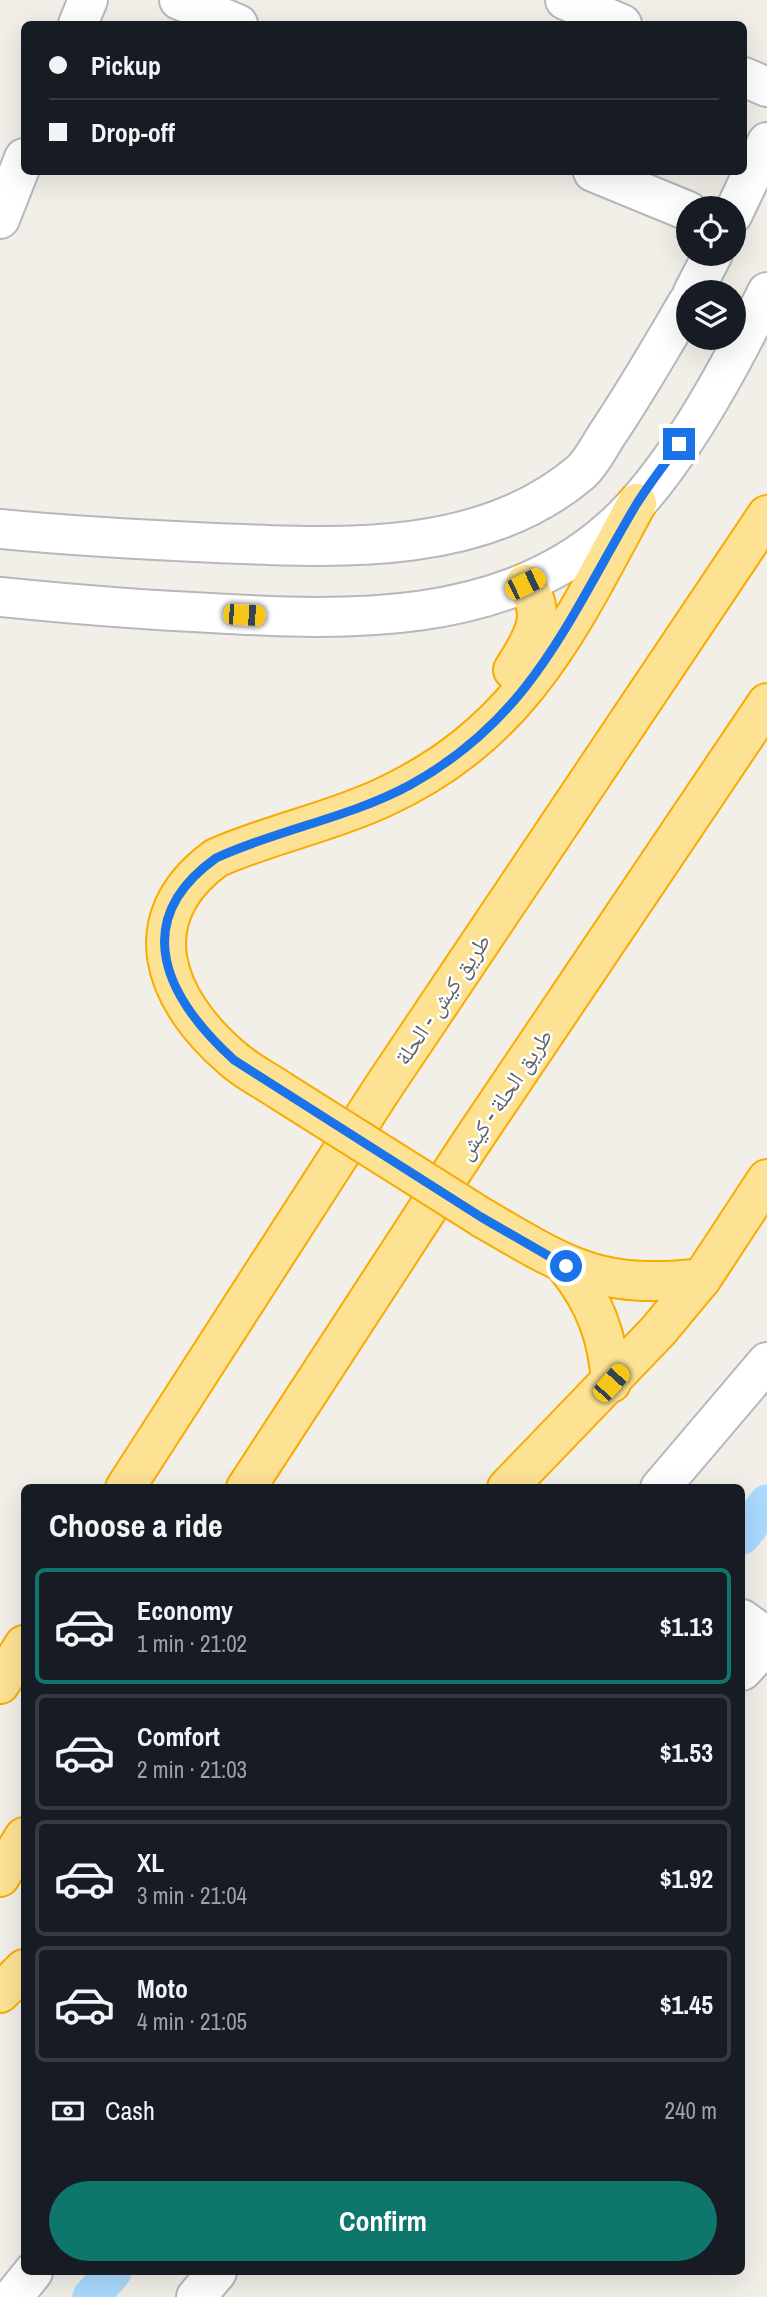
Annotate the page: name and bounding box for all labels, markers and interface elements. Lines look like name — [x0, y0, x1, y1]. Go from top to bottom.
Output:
text: Pickup — [91, 48, 161, 83]
text: Drop-off — [91, 115, 175, 150]
map controls — [676, 196, 746, 350]
button: locate — [676, 196, 746, 266]
button: layers — [676, 280, 746, 350]
route end — [663, 428, 695, 460]
car — [502, 565, 549, 603]
car — [223, 603, 266, 627]
street label: طريق كيش - الحلة — [387, 927, 497, 1071]
street label: طريق الحلة - كيش — [449, 1022, 559, 1166]
route start — [550, 1250, 582, 1282]
car — [590, 1360, 633, 1406]
text: Choose a ride — [49, 1504, 223, 1547]
text: Economy — [137, 1593, 233, 1628]
icon: car — [53, 1595, 116, 1658]
text: $1.13 — [660, 1609, 713, 1644]
text: 1 min · 21:02 — [137, 1628, 247, 1659]
text: Comfort — [137, 1719, 220, 1754]
icon: car — [53, 1721, 116, 1784]
text: $1.53 — [660, 1735, 713, 1770]
text: 2 min · 21:03 — [137, 1754, 247, 1785]
text: XL — [137, 1845, 164, 1880]
icon: car — [53, 1847, 116, 1910]
text: $1.92 — [660, 1861, 713, 1896]
text: 3 min · 21:04 — [137, 1880, 247, 1911]
text: Moto — [137, 1971, 188, 2006]
icon: car — [53, 1973, 116, 2036]
text: $1.45 — [660, 1987, 713, 2022]
text: 4 min · 21:05 — [137, 2006, 247, 2037]
icon: cash — [49, 2092, 87, 2130]
text: Cash — [105, 2093, 155, 2128]
text: 240 m — [665, 2095, 717, 2126]
button: Confirm — [49, 2181, 717, 2261]

